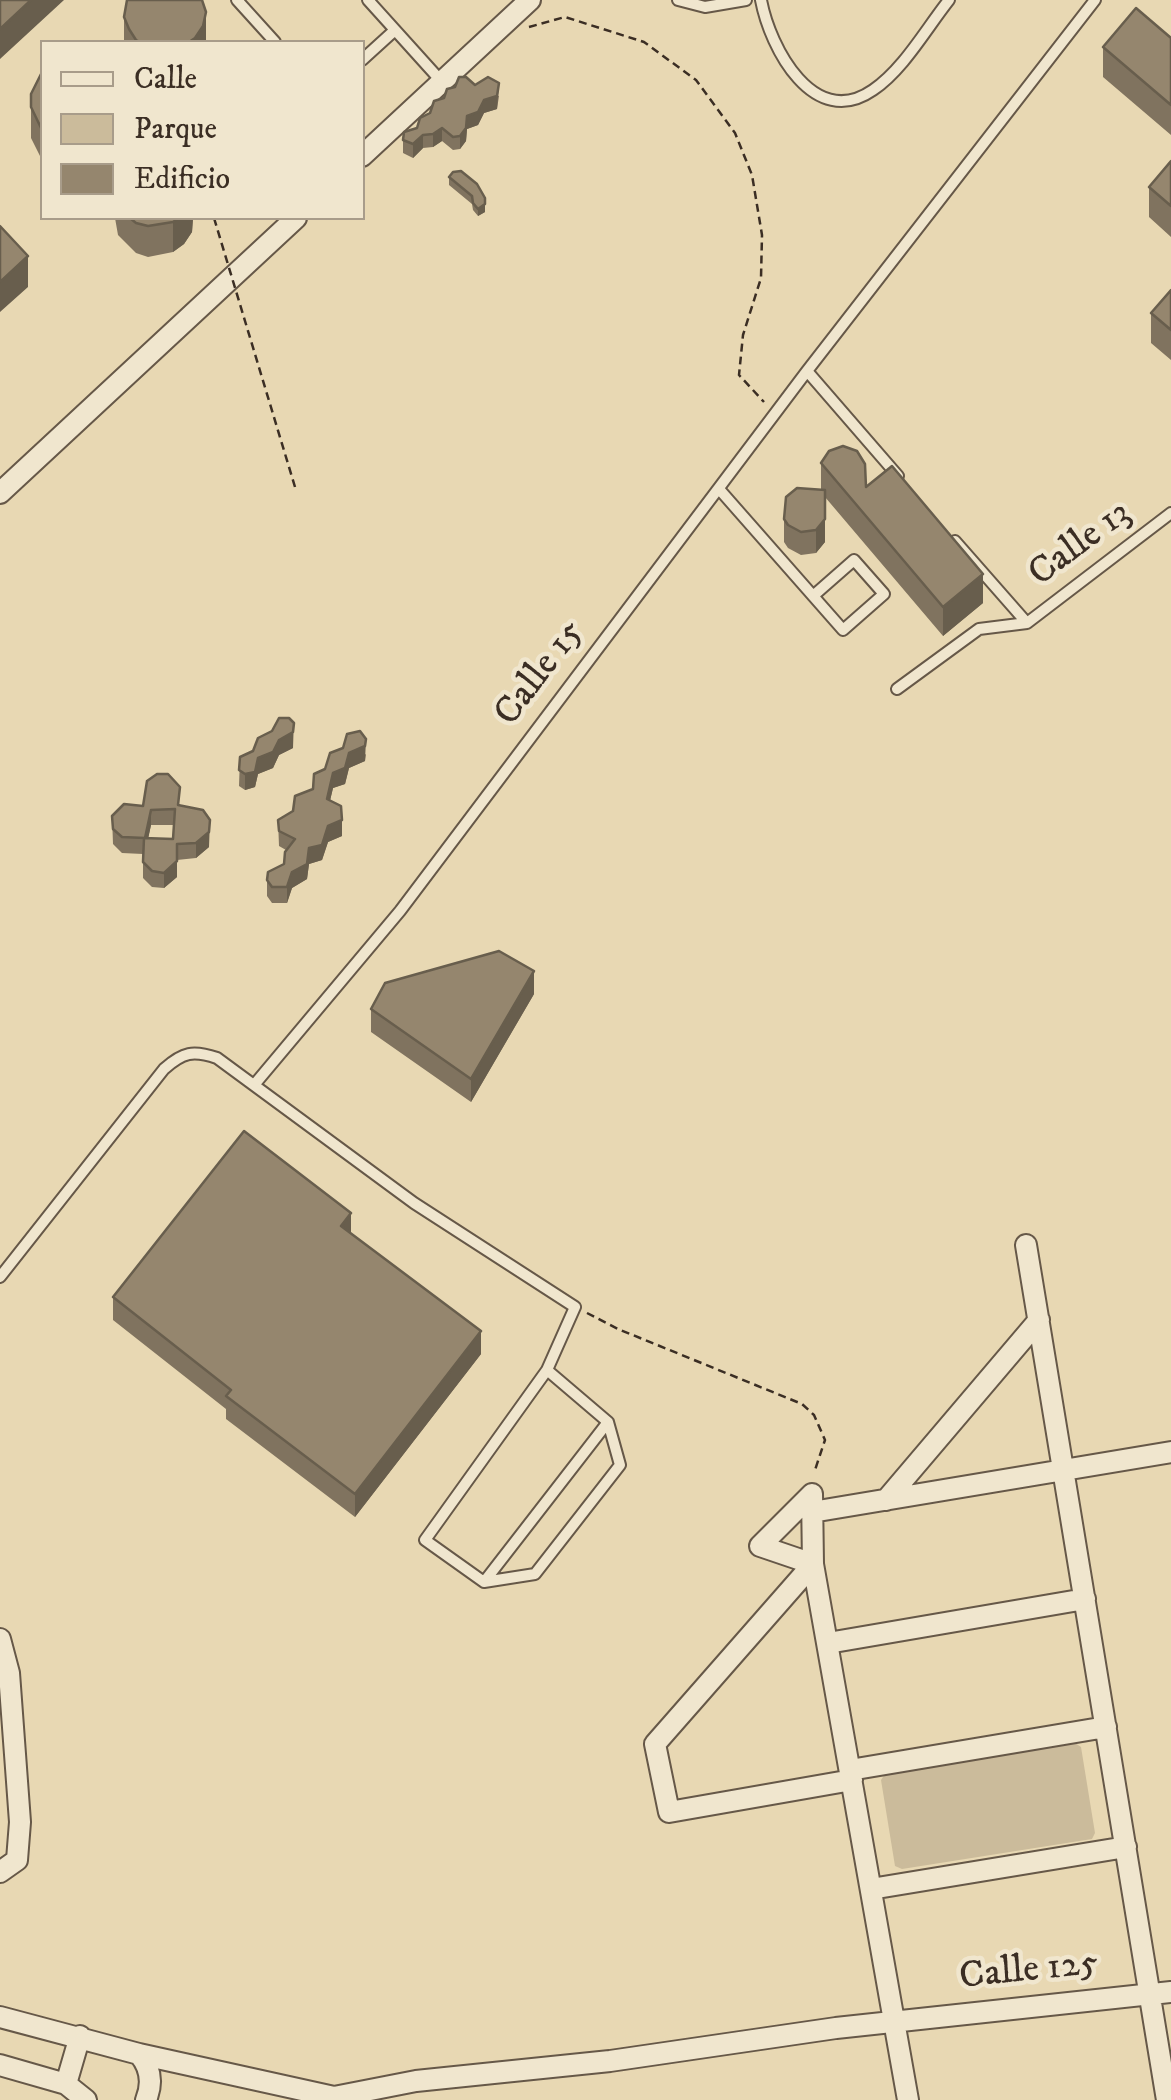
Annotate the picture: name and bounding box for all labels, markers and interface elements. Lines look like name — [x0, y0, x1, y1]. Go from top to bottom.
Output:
legend — [40, 40, 365, 220]
text: Calle — [134, 61, 197, 98]
text: Parque — [134, 111, 217, 148]
text: Edificio — [134, 161, 230, 198]
street label: Calle 13 — [1021, 492, 1141, 598]
street label: Calle 15 — [487, 612, 595, 736]
street label: Calle 125 — [957, 1942, 1101, 2002]

